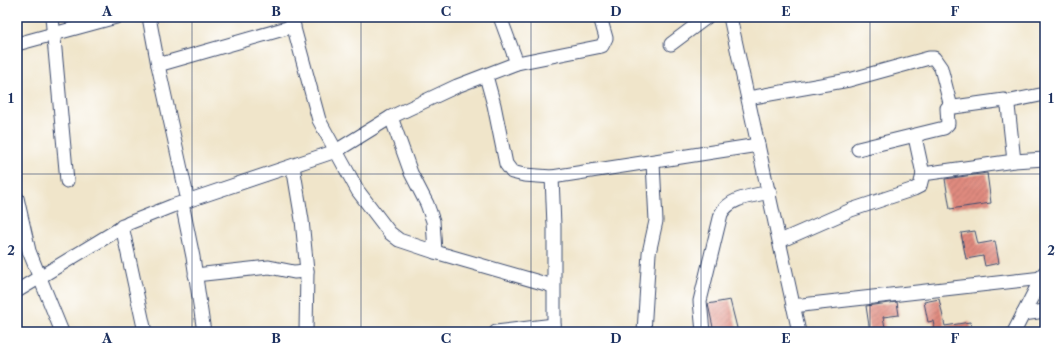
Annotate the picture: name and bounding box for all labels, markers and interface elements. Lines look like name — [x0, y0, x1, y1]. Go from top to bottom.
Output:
text: A — [101, 3, 113, 19]
text: B — [271, 3, 281, 19]
text: C — [441, 3, 451, 19]
text: D — [610, 3, 622, 19]
text: E — [781, 3, 791, 19]
text: F — [951, 3, 960, 19]
text: 1 — [8, 90, 14, 106]
text: 1 — [1048, 90, 1054, 106]
text: 2 — [7, 242, 15, 258]
text: 2 — [1047, 242, 1055, 258]
text: A — [101, 330, 113, 346]
text: B — [271, 330, 281, 346]
text: C — [441, 330, 451, 346]
text: D — [610, 330, 622, 346]
text: E — [781, 330, 791, 346]
text: F — [951, 330, 960, 346]

